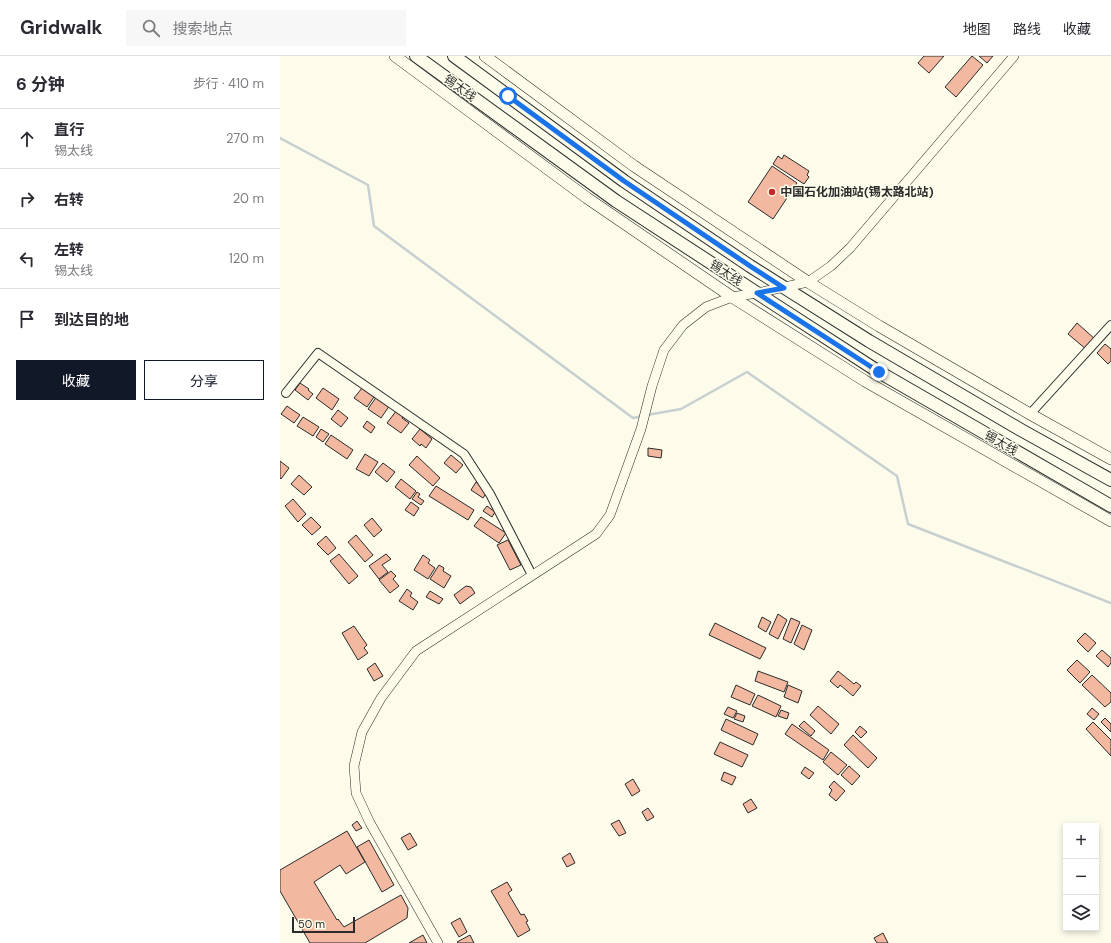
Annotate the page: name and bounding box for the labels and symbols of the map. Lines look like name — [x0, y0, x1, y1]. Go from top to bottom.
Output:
street label: 锡太线 — [441, 71, 479, 105]
route start — [499, 87, 517, 105]
place label: 中国石化加油站(锡太路北站) — [780, 184, 934, 200]
marker: 中国石化加油站(锡太路北站) — [767, 187, 777, 197]
street label: 锡太线 — [707, 256, 745, 290]
route end — [870, 363, 888, 381]
street label: 锡太线 — [981, 427, 1021, 459]
scale bar — [292, 915, 355, 934]

